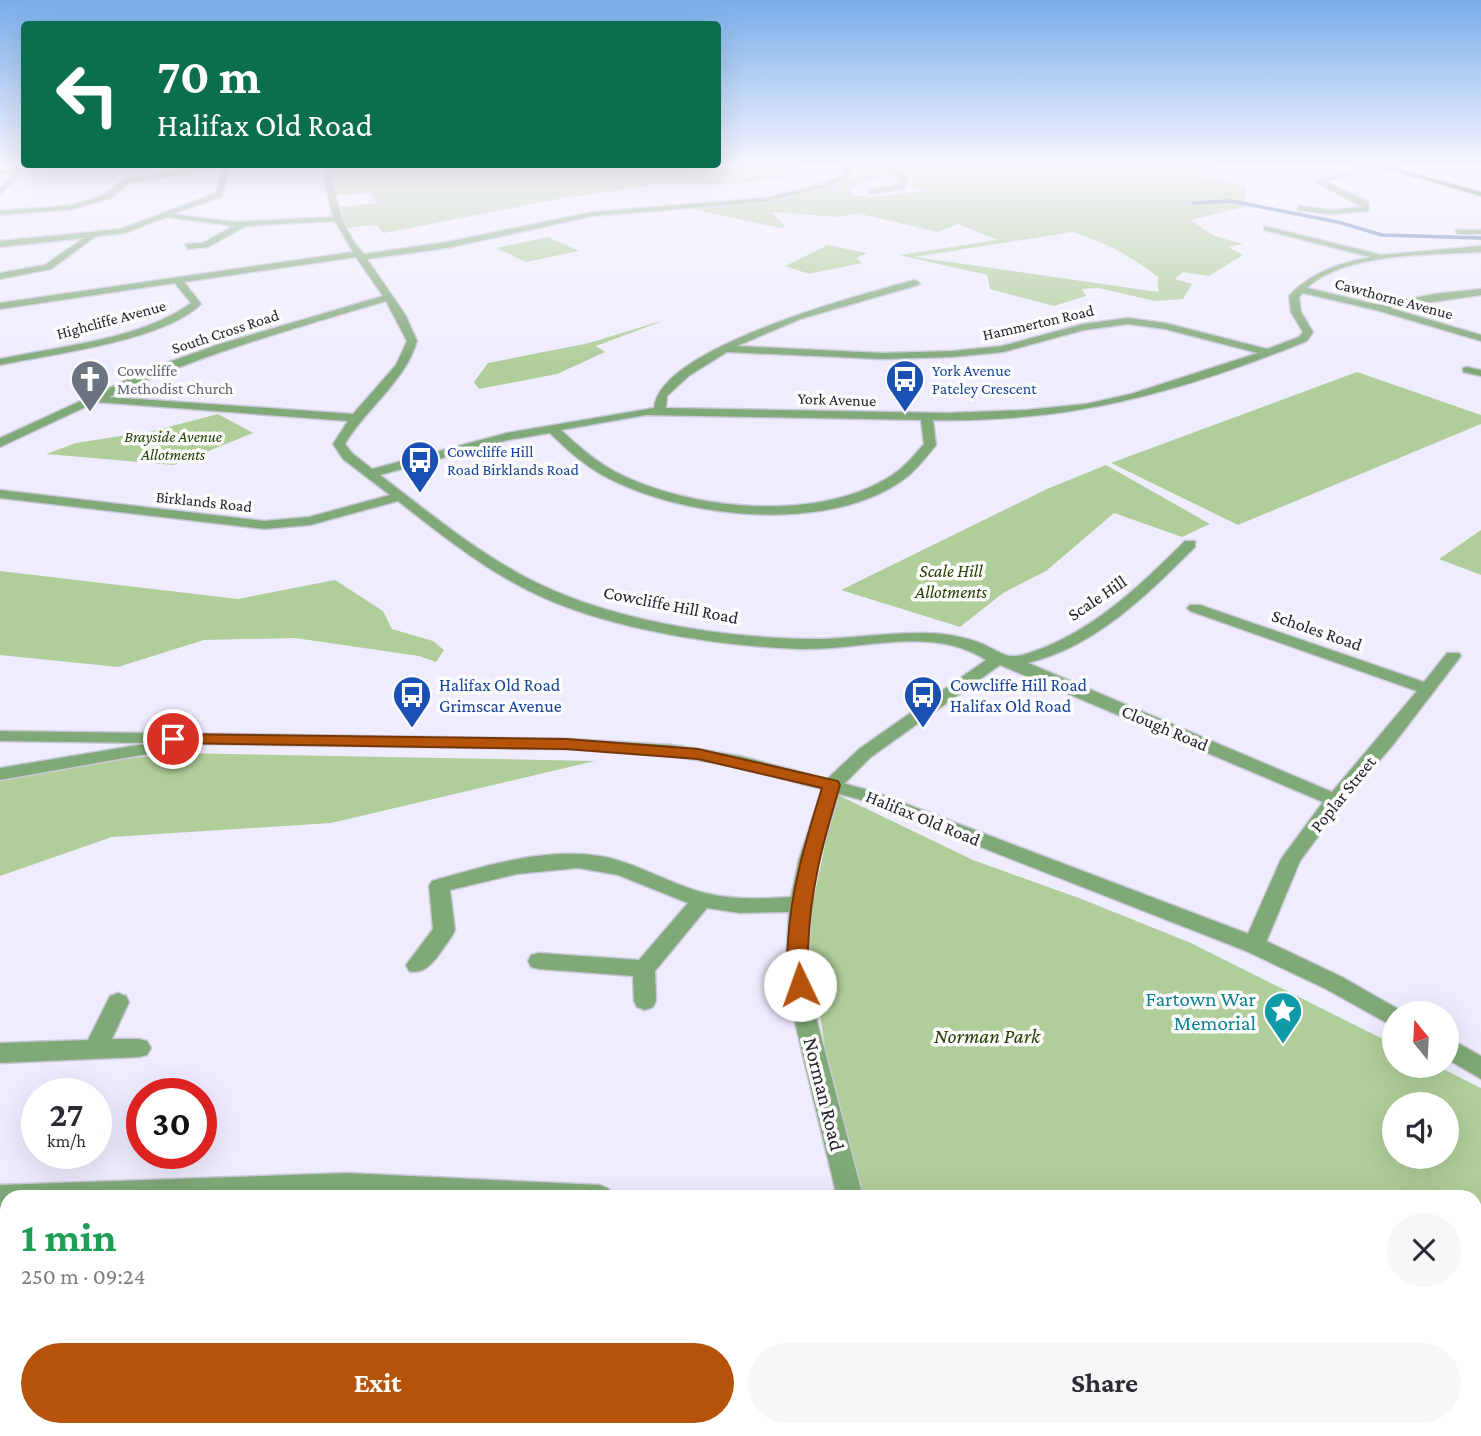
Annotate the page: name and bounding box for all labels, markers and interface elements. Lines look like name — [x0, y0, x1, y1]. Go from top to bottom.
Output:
icon: left — [42, 49, 133, 140]
text: 70 m — [157, 49, 261, 104]
text: Halifax Old Road — [157, 107, 372, 143]
street label: Cawthorne Avenue — [1333, 275, 1455, 322]
street label: Highcliffe Avenue — [55, 297, 168, 343]
street label: Hammerton Road — [981, 301, 1096, 344]
street label: South Cross Road — [169, 306, 281, 357]
church icon: Cowcliffe Methodist Church — [69, 358, 111, 413]
bus stop icon: York Avenue Pateley Crescent — [884, 358, 926, 413]
place label: Cowcliffe Methodist Church — [117, 362, 234, 397]
place label: York Avenue Pateley Crescent — [932, 362, 1037, 398]
street label: York Avenue — [797, 390, 877, 409]
park label: Brayside Avenue Allotments — [124, 428, 222, 463]
bus stop icon: Cowcliffe Hill Road Birklands Road — [399, 439, 441, 494]
place label: Cowcliffe Hill Road Birklands Road — [447, 443, 580, 478]
street label: Birklands Road — [155, 488, 253, 515]
park label: Scale Hill Allotments — [914, 561, 987, 602]
street label: Scale Hill — [1064, 571, 1130, 625]
street label: Cowcliffe Hill Road — [602, 582, 741, 628]
street label: Scholes Road — [1269, 605, 1365, 655]
bus stop icon: Halifax Old Road Grimscar Avenue — [391, 674, 433, 729]
bus stop icon: Cowcliffe Hill Road Halifax Old Road — [902, 674, 944, 729]
place label: Halifax Old Road Grimscar Avenue — [439, 675, 562, 716]
place label: Cowcliffe Hill Road Halifax Old Road — [950, 675, 1088, 716]
street label: Clough Road — [1119, 701, 1212, 755]
pin — [143, 709, 203, 769]
icon: arrive — [154, 720, 192, 758]
street label: Poplar Street — [1306, 751, 1380, 836]
street label: Halifax Old Road — [863, 786, 983, 850]
position arrow — [763, 948, 837, 1022]
place label: Fartown War Memorial — [1146, 987, 1257, 1035]
place icon: Fartown War Memorial — [1262, 990, 1304, 1045]
north arrow — [1382, 1001, 1460, 1078]
map controls — [1382, 1001, 1459, 1169]
park label: Norman Park — [934, 1024, 1041, 1048]
street label: Norman Road — [798, 1035, 850, 1153]
speed limit sign: 30 — [126, 1078, 217, 1169]
button: sound — [1382, 1092, 1459, 1169]
text: 27 — [50, 1095, 83, 1134]
text: km/h — [47, 1131, 86, 1151]
text: 1 min — [21, 1213, 117, 1260]
button: close — [1387, 1213, 1461, 1287]
text: 250 m · 09:24 — [21, 1263, 145, 1289]
button: Exit — [21, 1343, 734, 1423]
button: Share — [748, 1343, 1461, 1423]

